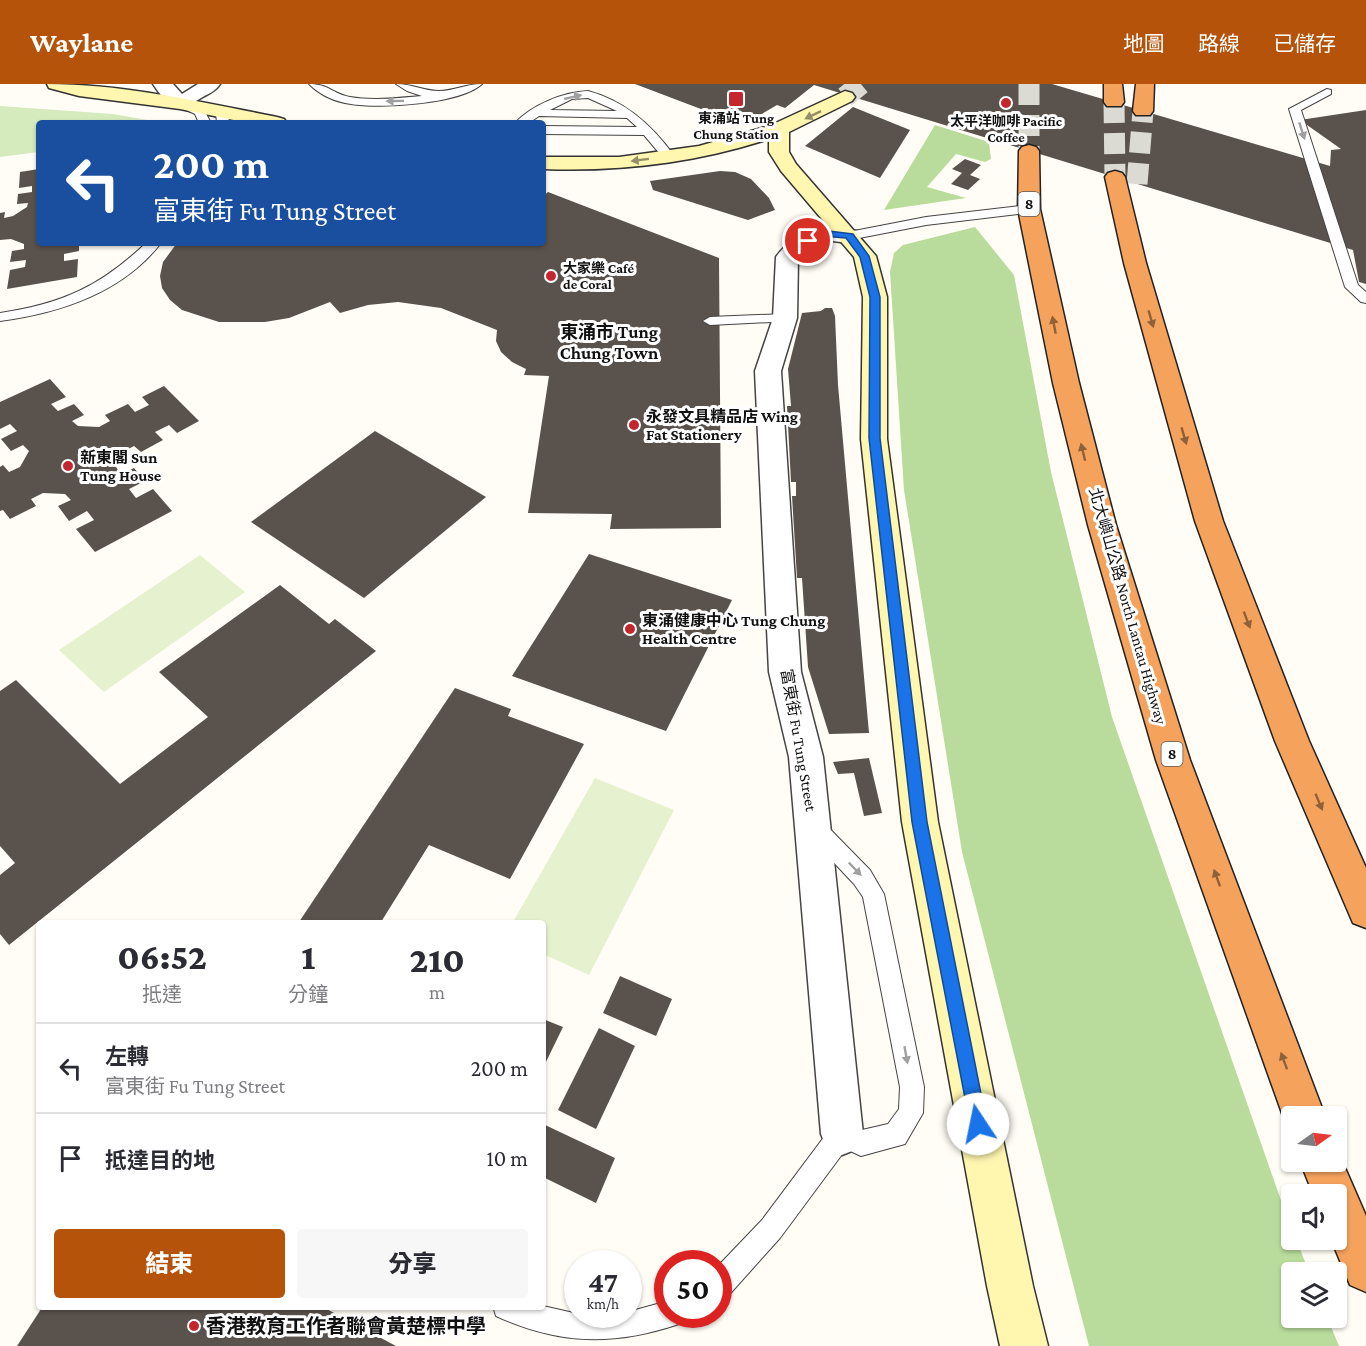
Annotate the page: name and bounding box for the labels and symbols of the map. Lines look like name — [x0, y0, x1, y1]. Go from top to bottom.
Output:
marker: 東涌站 Tung Chung Station — [727, 90, 745, 108]
one-way arrow — [564, 92, 582, 102]
one-way arrow — [385, 96, 404, 106]
marker: 太平洋咖啡 Pacific Coffee — [999, 96, 1013, 110]
place label: 東涌站 Tung Chung Station — [693, 110, 779, 142]
one-way arrow — [804, 110, 822, 120]
place label: 太平洋咖啡 Pacific Coffee — [950, 113, 1063, 145]
one-way arrow — [1298, 122, 1308, 140]
one-way arrow — [630, 156, 649, 165]
road number: 8 — [1018, 192, 1040, 216]
pin — [782, 215, 833, 266]
place label: 大家樂 Café de Coral — [563, 260, 634, 292]
marker: 大家樂 Café de Coral — [544, 269, 558, 283]
one-way arrow — [1147, 310, 1156, 328]
one-way arrow — [1049, 316, 1058, 335]
district label: 東涌市 Tung Chung Town — [560, 322, 659, 363]
place label: 永發文具精品店 Wing Fat Stationery — [646, 407, 798, 443]
marker: 永發文具精品店 Wing Fat Stationery — [627, 418, 641, 432]
one-way arrow — [1180, 427, 1189, 445]
one-way arrow — [1078, 442, 1088, 461]
place label: 新東閣 Sun Tung House — [80, 449, 162, 484]
marker: 新東閣 Sun Tung House — [61, 459, 75, 473]
street label: 北大嶼山公路 North Lantau Highway — [1085, 486, 1170, 727]
place label: 東涌健康中心 Tung Chung Health Centre — [642, 612, 825, 647]
one-way arrow — [1242, 612, 1252, 630]
marker: 東涌健康中心 Tung Chung Health Centre — [623, 622, 637, 636]
street label: 富東街 Fu Tung Street — [777, 668, 820, 813]
road number: 8 — [1162, 742, 1182, 766]
one-way arrow — [1314, 793, 1324, 811]
one-way arrow — [848, 862, 862, 877]
one-way arrow — [1211, 869, 1221, 887]
one-way arrow — [902, 1046, 911, 1065]
one-way arrow — [1279, 1052, 1288, 1070]
position arrow — [946, 1092, 1010, 1156]
north arrow — [1281, 1106, 1347, 1172]
speed limit sign: 50 — [654, 1250, 732, 1328]
place label: 香港教育工作者聯會黃楚標中學 — [206, 1315, 486, 1337]
marker: 香港教育工作者聯會黃楚標中學 — [187, 1319, 201, 1333]

